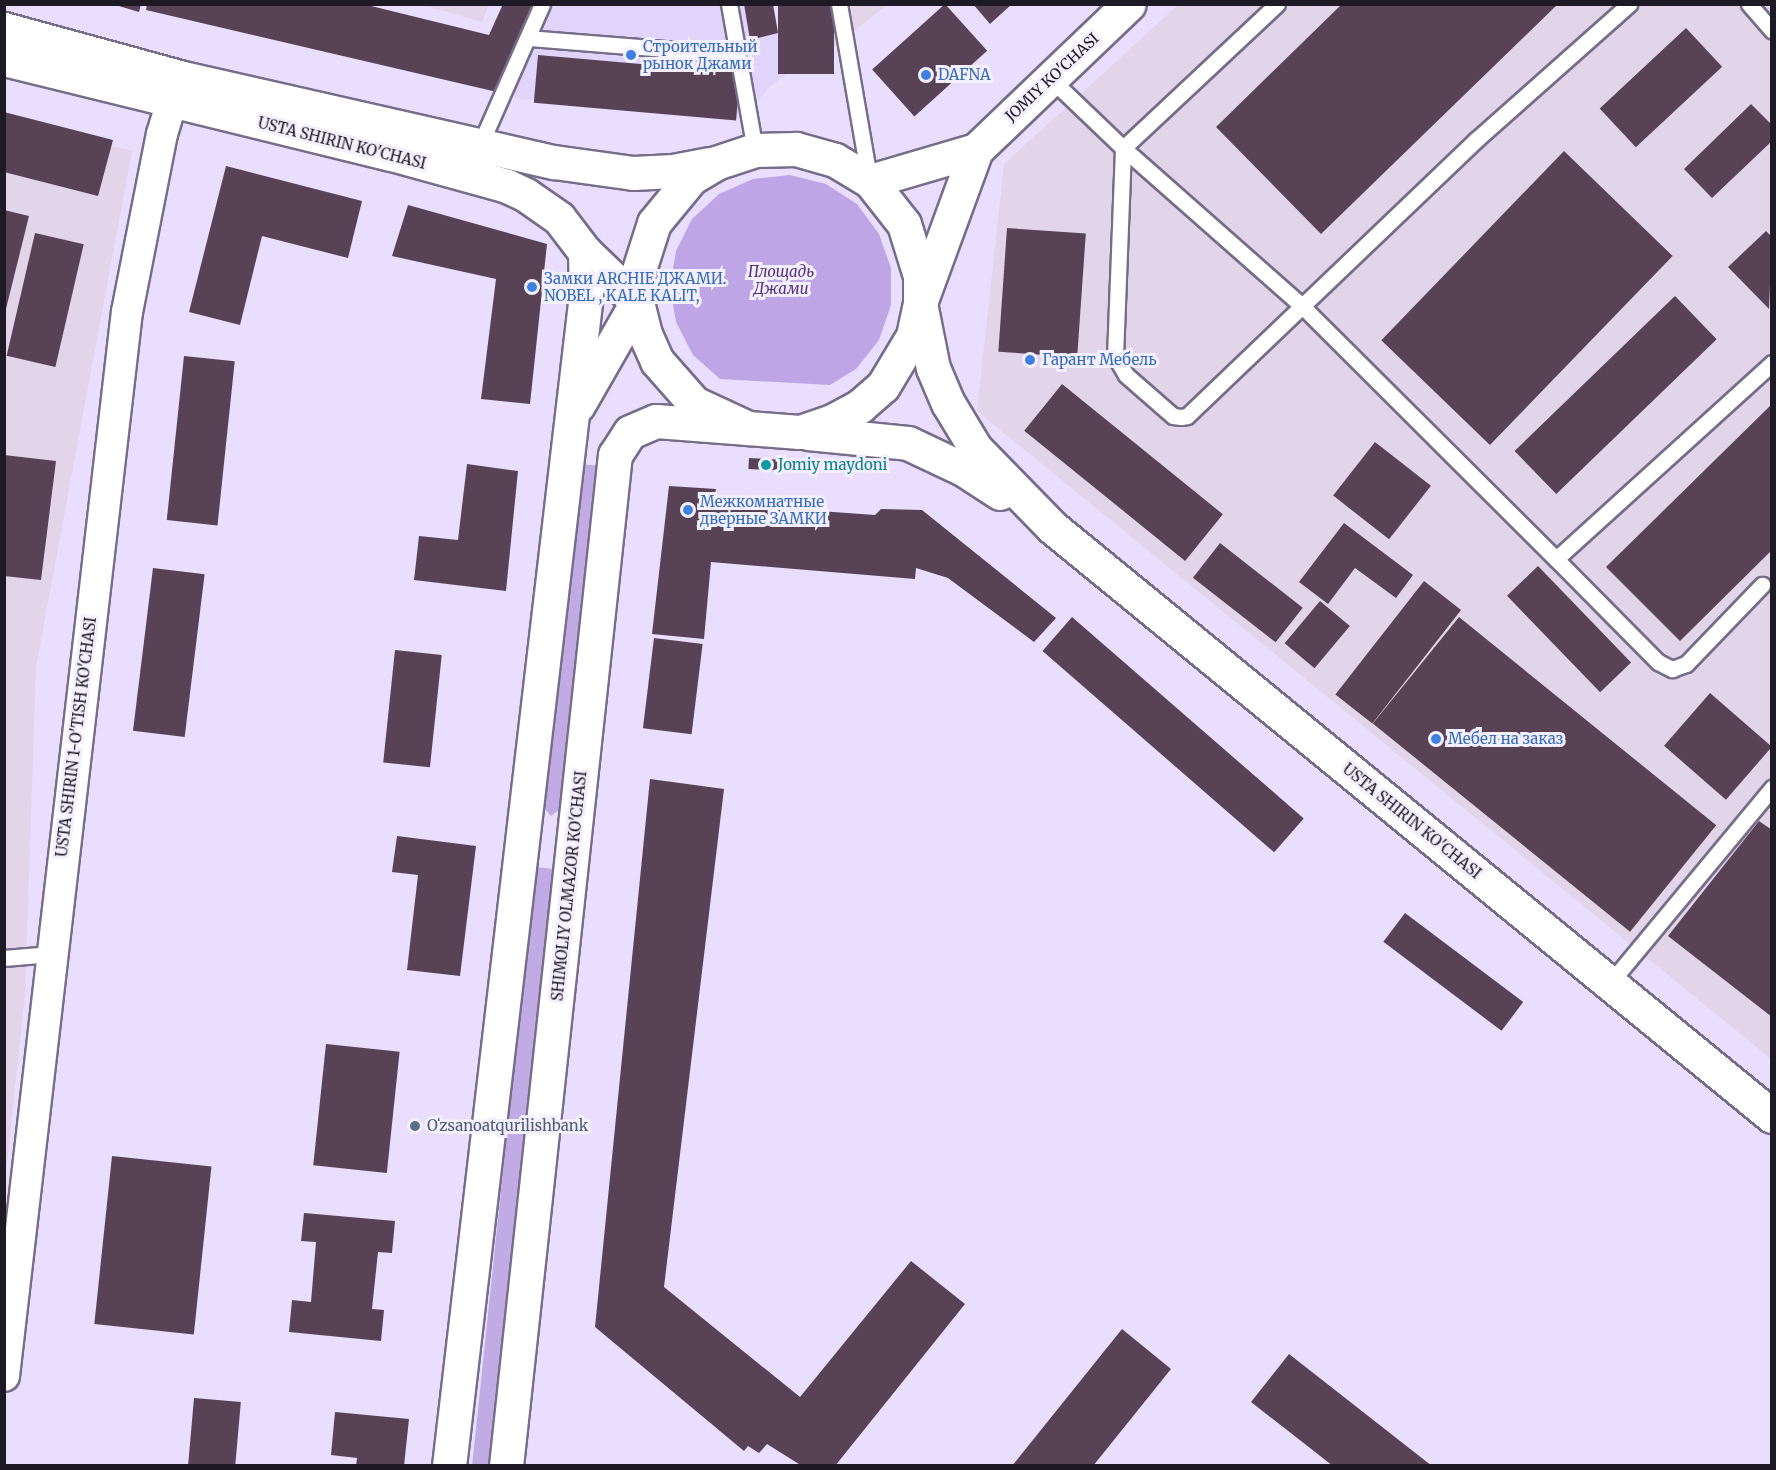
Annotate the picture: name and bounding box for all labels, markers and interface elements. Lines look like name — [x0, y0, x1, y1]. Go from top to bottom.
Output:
street label: JOMIY KO'CHASI — [1002, 29, 1102, 125]
place label: Строительный рынок Джами — [643, 37, 758, 72]
marker: Строительный рынок Джами — [624, 48, 638, 62]
place label: DAFNA — [938, 66, 991, 84]
marker: DAFNA — [919, 68, 933, 82]
street label: USTA SHIRIN KO'CHASI — [256, 113, 428, 173]
park label: Площадь Джами — [748, 262, 814, 297]
place label: Замки ARCHIE ДЖАМИ. NOBEL , KALE KALIT, — [544, 269, 726, 304]
marker: Замки ARCHIE ДЖАМИ. NOBEL , KALE KALIT, — [525, 280, 539, 294]
place label: Гарант Мебель — [1042, 351, 1157, 369]
marker: Гарант Мебель — [1023, 353, 1037, 367]
place label: Jomiy maydoni — [778, 456, 887, 474]
marker: Jomiy maydoni — [759, 458, 773, 472]
place label: Межкомнатные дверные ЗАМКИ — [700, 492, 827, 527]
marker: Межкомнатные дверные ЗАМКИ — [681, 503, 695, 517]
street label: USTA SHIRIN 1-O'TISH KO'CHASI — [52, 616, 100, 858]
place label: Мебел на заказ — [1448, 730, 1563, 748]
marker: Мебел на заказ — [1429, 732, 1443, 746]
street label: USTA SHIRIN KO'CHASI — [1339, 760, 1485, 882]
street label: SHIMOLIY OLMAZOR KO'CHASI — [548, 770, 590, 1002]
place label: Oʻzsanoatqurilishbank — [427, 1117, 588, 1135]
marker: Oʻzsanoatqurilishbank — [408, 1119, 422, 1133]

